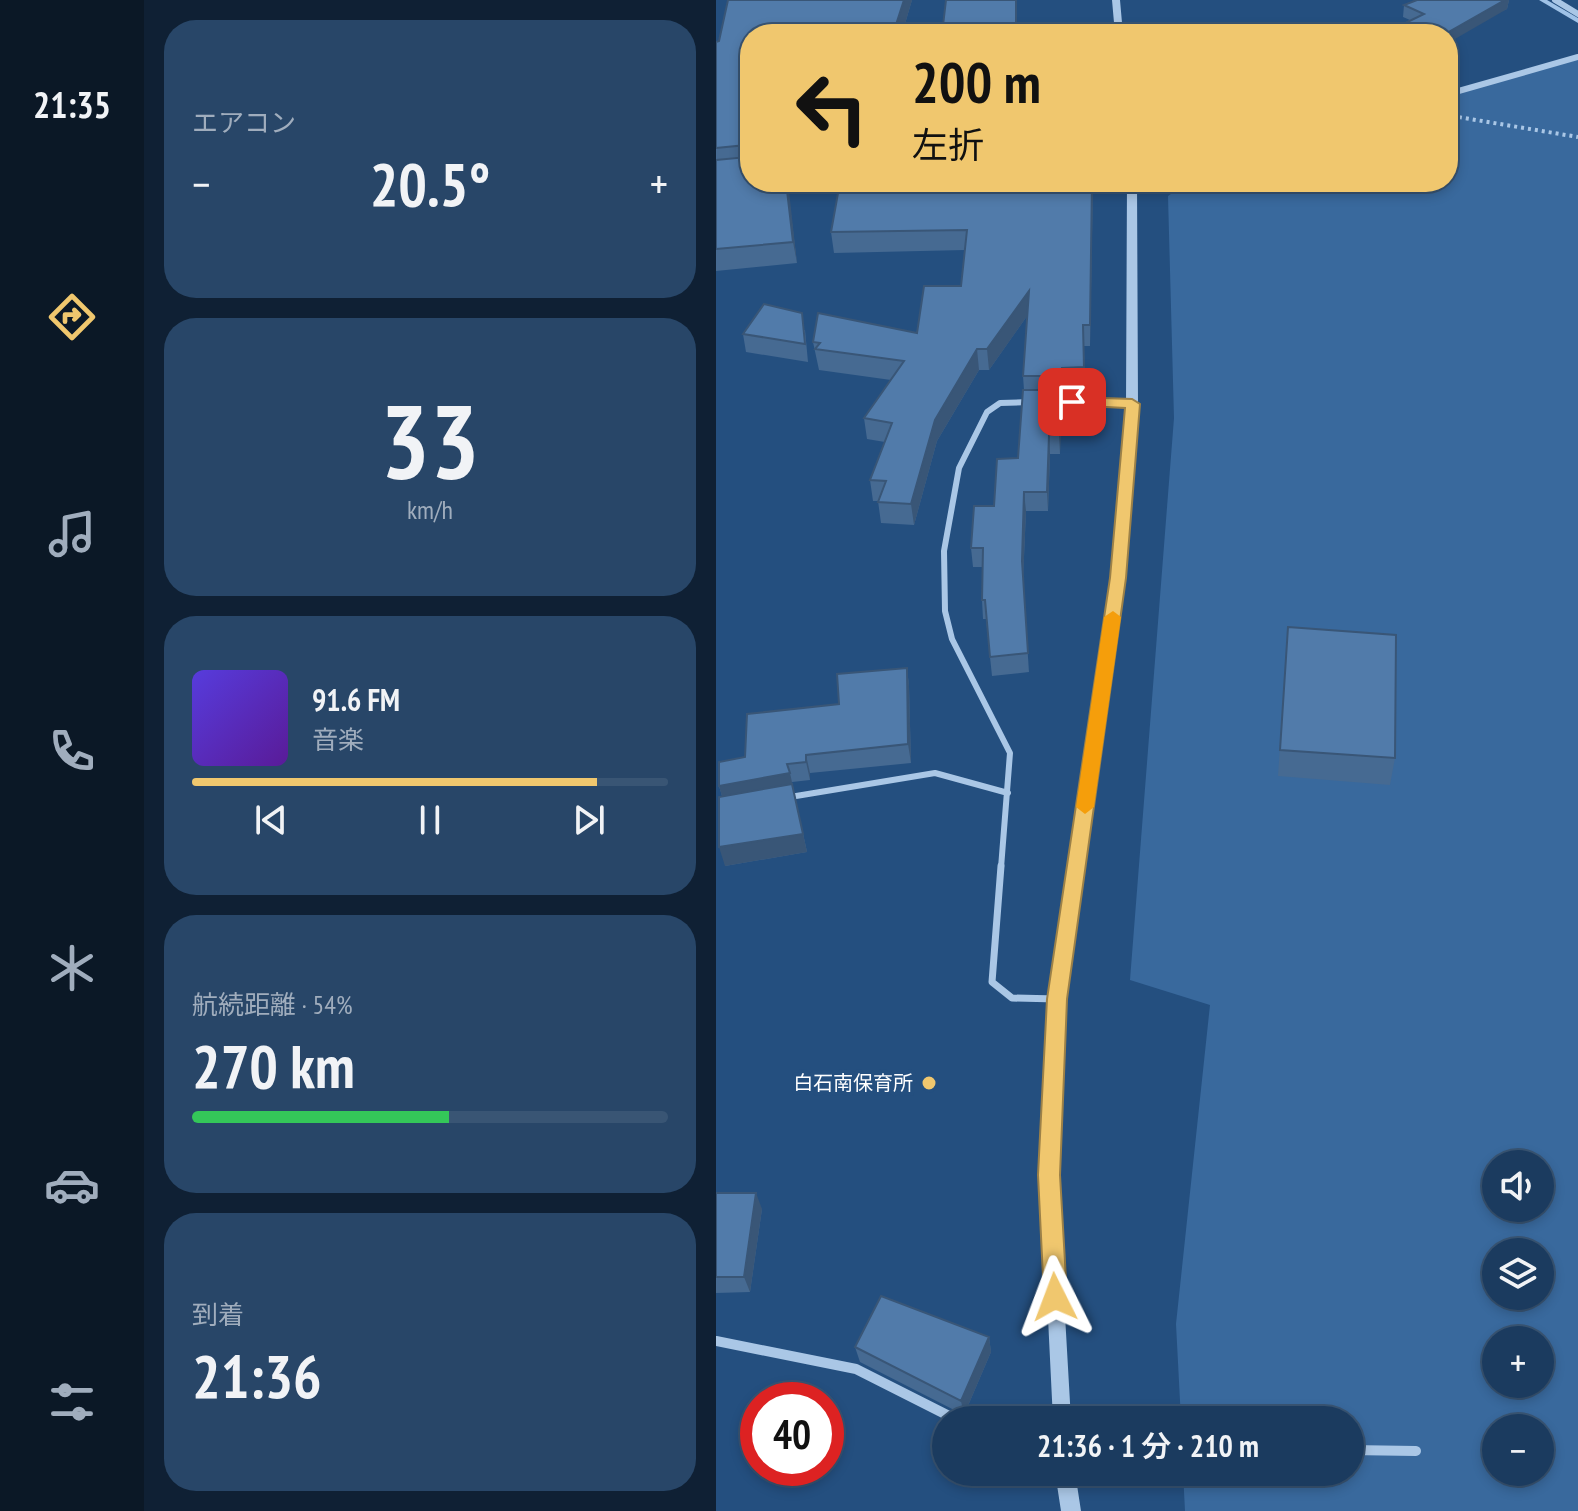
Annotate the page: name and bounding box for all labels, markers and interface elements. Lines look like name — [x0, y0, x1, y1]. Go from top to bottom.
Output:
text: 200 m — [912, 46, 1041, 118]
icon: left — [780, 56, 884, 160]
text: 21:35 — [33, 81, 111, 128]
text: エアコン — [192, 106, 296, 139]
text: 左折 — [912, 121, 984, 168]
text: 20.5° — [370, 145, 490, 223]
text: − — [192, 155, 210, 212]
text: + — [650, 155, 668, 212]
icon: directions — [44, 289, 100, 345]
pin — [1038, 368, 1106, 436]
text: 33 — [380, 373, 480, 508]
icon: arrive — [1050, 380, 1094, 424]
text: km/h — [407, 493, 453, 526]
icon: music — [44, 506, 100, 562]
text: 91.6 FM — [312, 680, 400, 719]
icon: phone — [44, 723, 100, 779]
text: 音楽 — [312, 723, 364, 756]
icon: previous — [249, 798, 293, 842]
icon: pause — [408, 798, 452, 842]
icon: next — [567, 798, 611, 842]
icon: climate — [44, 940, 100, 996]
text: 航続距離 · 54% — [192, 988, 353, 1021]
text: 270 km — [192, 1027, 355, 1105]
place label: 白石南保育所 — [793, 1070, 913, 1096]
marker: 白石南保育所 — [920, 1074, 938, 1092]
map controls — [1482, 1150, 1554, 1486]
button: sound — [1482, 1150, 1554, 1222]
icon: car — [44, 1157, 100, 1213]
button: layers — [1482, 1238, 1554, 1310]
position arrow — [1013, 1255, 1097, 1339]
text: 到着 — [192, 1298, 244, 1331]
button: + — [1482, 1326, 1554, 1398]
text: 21:36 — [192, 1337, 322, 1415]
icon: filters — [44, 1374, 100, 1430]
speed limit sign: 40 — [740, 1382, 844, 1486]
button: − — [1482, 1414, 1554, 1486]
text: 21:36 · 1 分 · 210 m — [1037, 1426, 1259, 1465]

